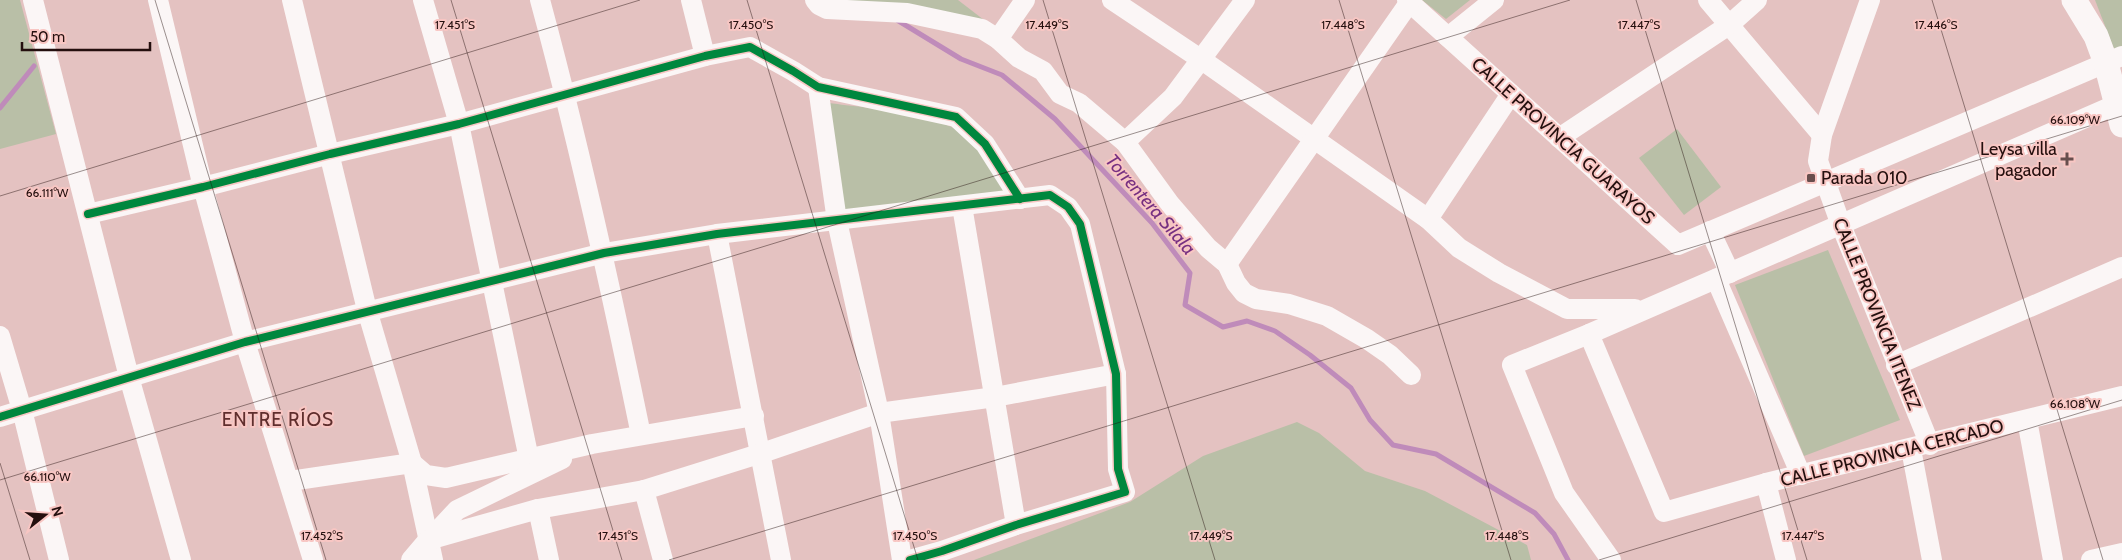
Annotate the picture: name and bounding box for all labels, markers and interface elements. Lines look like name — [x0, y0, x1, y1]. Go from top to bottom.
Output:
text: 17.451°S — [435, 17, 475, 32]
text: 17.450°S — [729, 17, 773, 32]
text: 17.449°S — [1025, 17, 1069, 32]
text: 17.448°S — [1321, 17, 1365, 32]
text: 17.447°S — [1618, 17, 1660, 32]
text: 17.446°S — [1914, 17, 1958, 32]
scale bar — [22, 20, 150, 52]
text: 50 m — [30, 28, 65, 46]
street label: CALLE PROVINCIA GUARAYOS — [1467, 53, 1659, 229]
text: 66.109°W — [2050, 112, 2101, 127]
place label: Leysa villa pagador — [1980, 138, 2057, 181]
water label: Torrentera Silala — [1101, 149, 1201, 259]
marker: Leysa villa pagador — [2061, 153, 2073, 165]
place label: Parada 010 — [1821, 167, 1908, 189]
marker: Parada 010 — [1805, 172, 1817, 184]
text: 66.111°W — [26, 185, 69, 200]
street label: CALLE PROVINCIA ITENEZ — [1828, 215, 1926, 413]
text: 66.108°W — [2050, 396, 2101, 411]
district label: ENTRE RÍOS — [222, 407, 334, 431]
street label: CALLE PROVINCIA CERCADO — [1778, 415, 2006, 491]
text: 66.110°W — [23, 469, 71, 484]
north arrow — [20, 490, 70, 540]
text: N — [47, 504, 67, 519]
text: 17.452°S — [301, 528, 343, 543]
text: 17.451°S — [598, 528, 638, 543]
text: 17.450°S — [893, 528, 937, 543]
text: 17.449°S — [1189, 528, 1233, 543]
text: 17.448°S — [1485, 528, 1529, 543]
text: 17.447°S — [1782, 528, 1824, 543]

